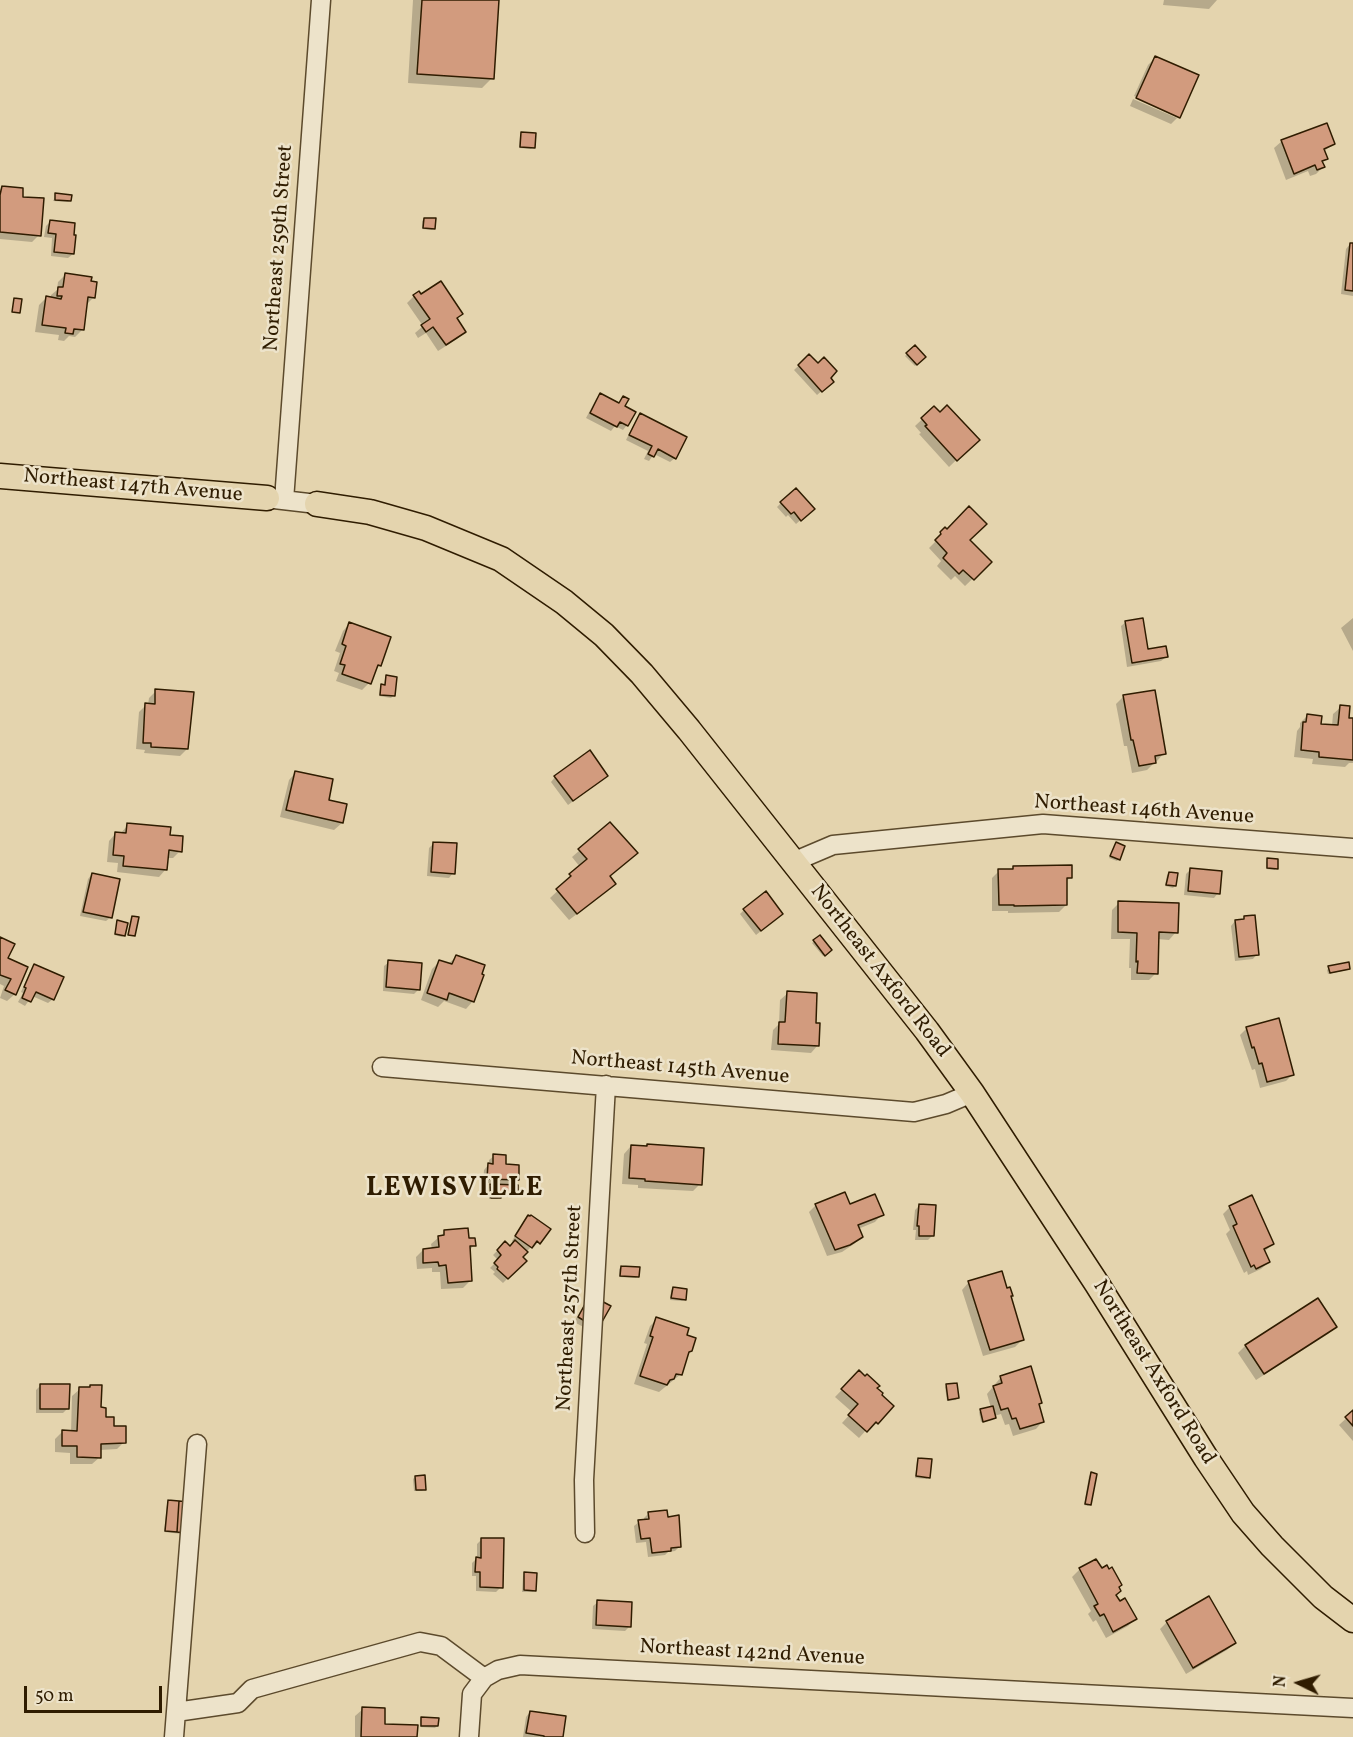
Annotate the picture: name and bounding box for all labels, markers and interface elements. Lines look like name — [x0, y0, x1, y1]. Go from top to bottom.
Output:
street label: Northeast 259th Street — [260, 144, 300, 352]
street label: Northeast 147th Avenue — [22, 465, 244, 509]
street label: Northeast 146th Avenue — [1033, 791, 1255, 831]
street label: Northeast Axford Road — [804, 880, 954, 1064]
street label: Northeast 145th Avenue — [570, 1047, 790, 1091]
district label: LEWISVILLE — [366, 1174, 544, 1206]
street label: Northeast 257th Street — [553, 1204, 589, 1412]
street label: Northeast Axford Road — [1086, 1276, 1220, 1470]
street label: Northeast 142nd Avenue — [639, 1636, 865, 1672]
north arrow — [1269, 1653, 1329, 1713]
scale bar — [27, 1674, 165, 1712]
text: N — [1270, 1675, 1293, 1688]
text: 50 m — [35, 1684, 74, 1709]

